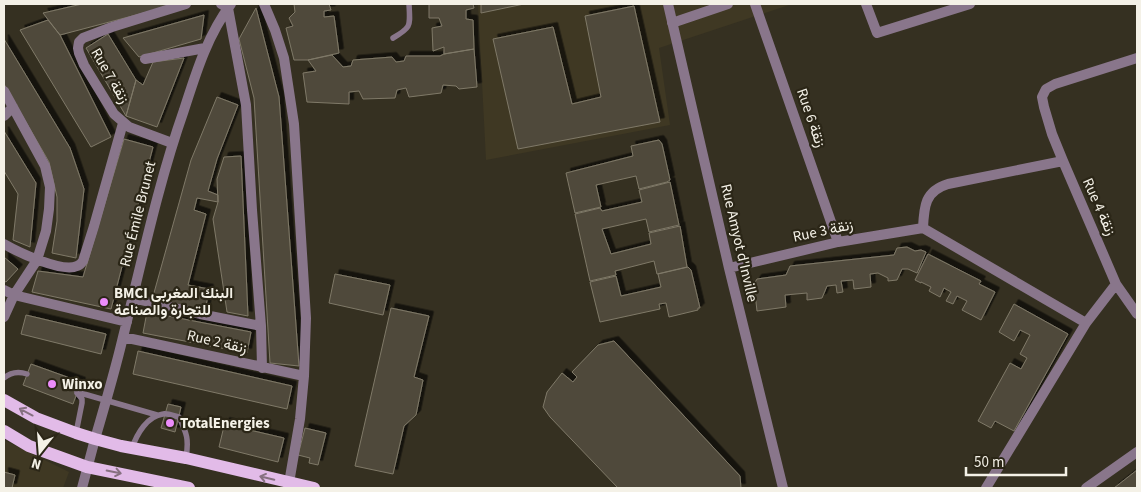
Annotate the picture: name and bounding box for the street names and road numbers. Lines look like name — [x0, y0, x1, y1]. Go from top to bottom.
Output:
street label: Rue 7 زنقة — [86, 44, 134, 108]
street label: Rue 6 زنقة — [791, 86, 831, 150]
street label: Rue Émile Brunet — [115, 159, 161, 269]
street label: Rue 4 زنقة — [1077, 175, 1121, 239]
street label: Rue Amyot d'Inville — [715, 182, 763, 304]
street label: Rue 3 زنقة — [791, 214, 855, 248]
street label: Rue 2 زنقة — [185, 325, 249, 359]

